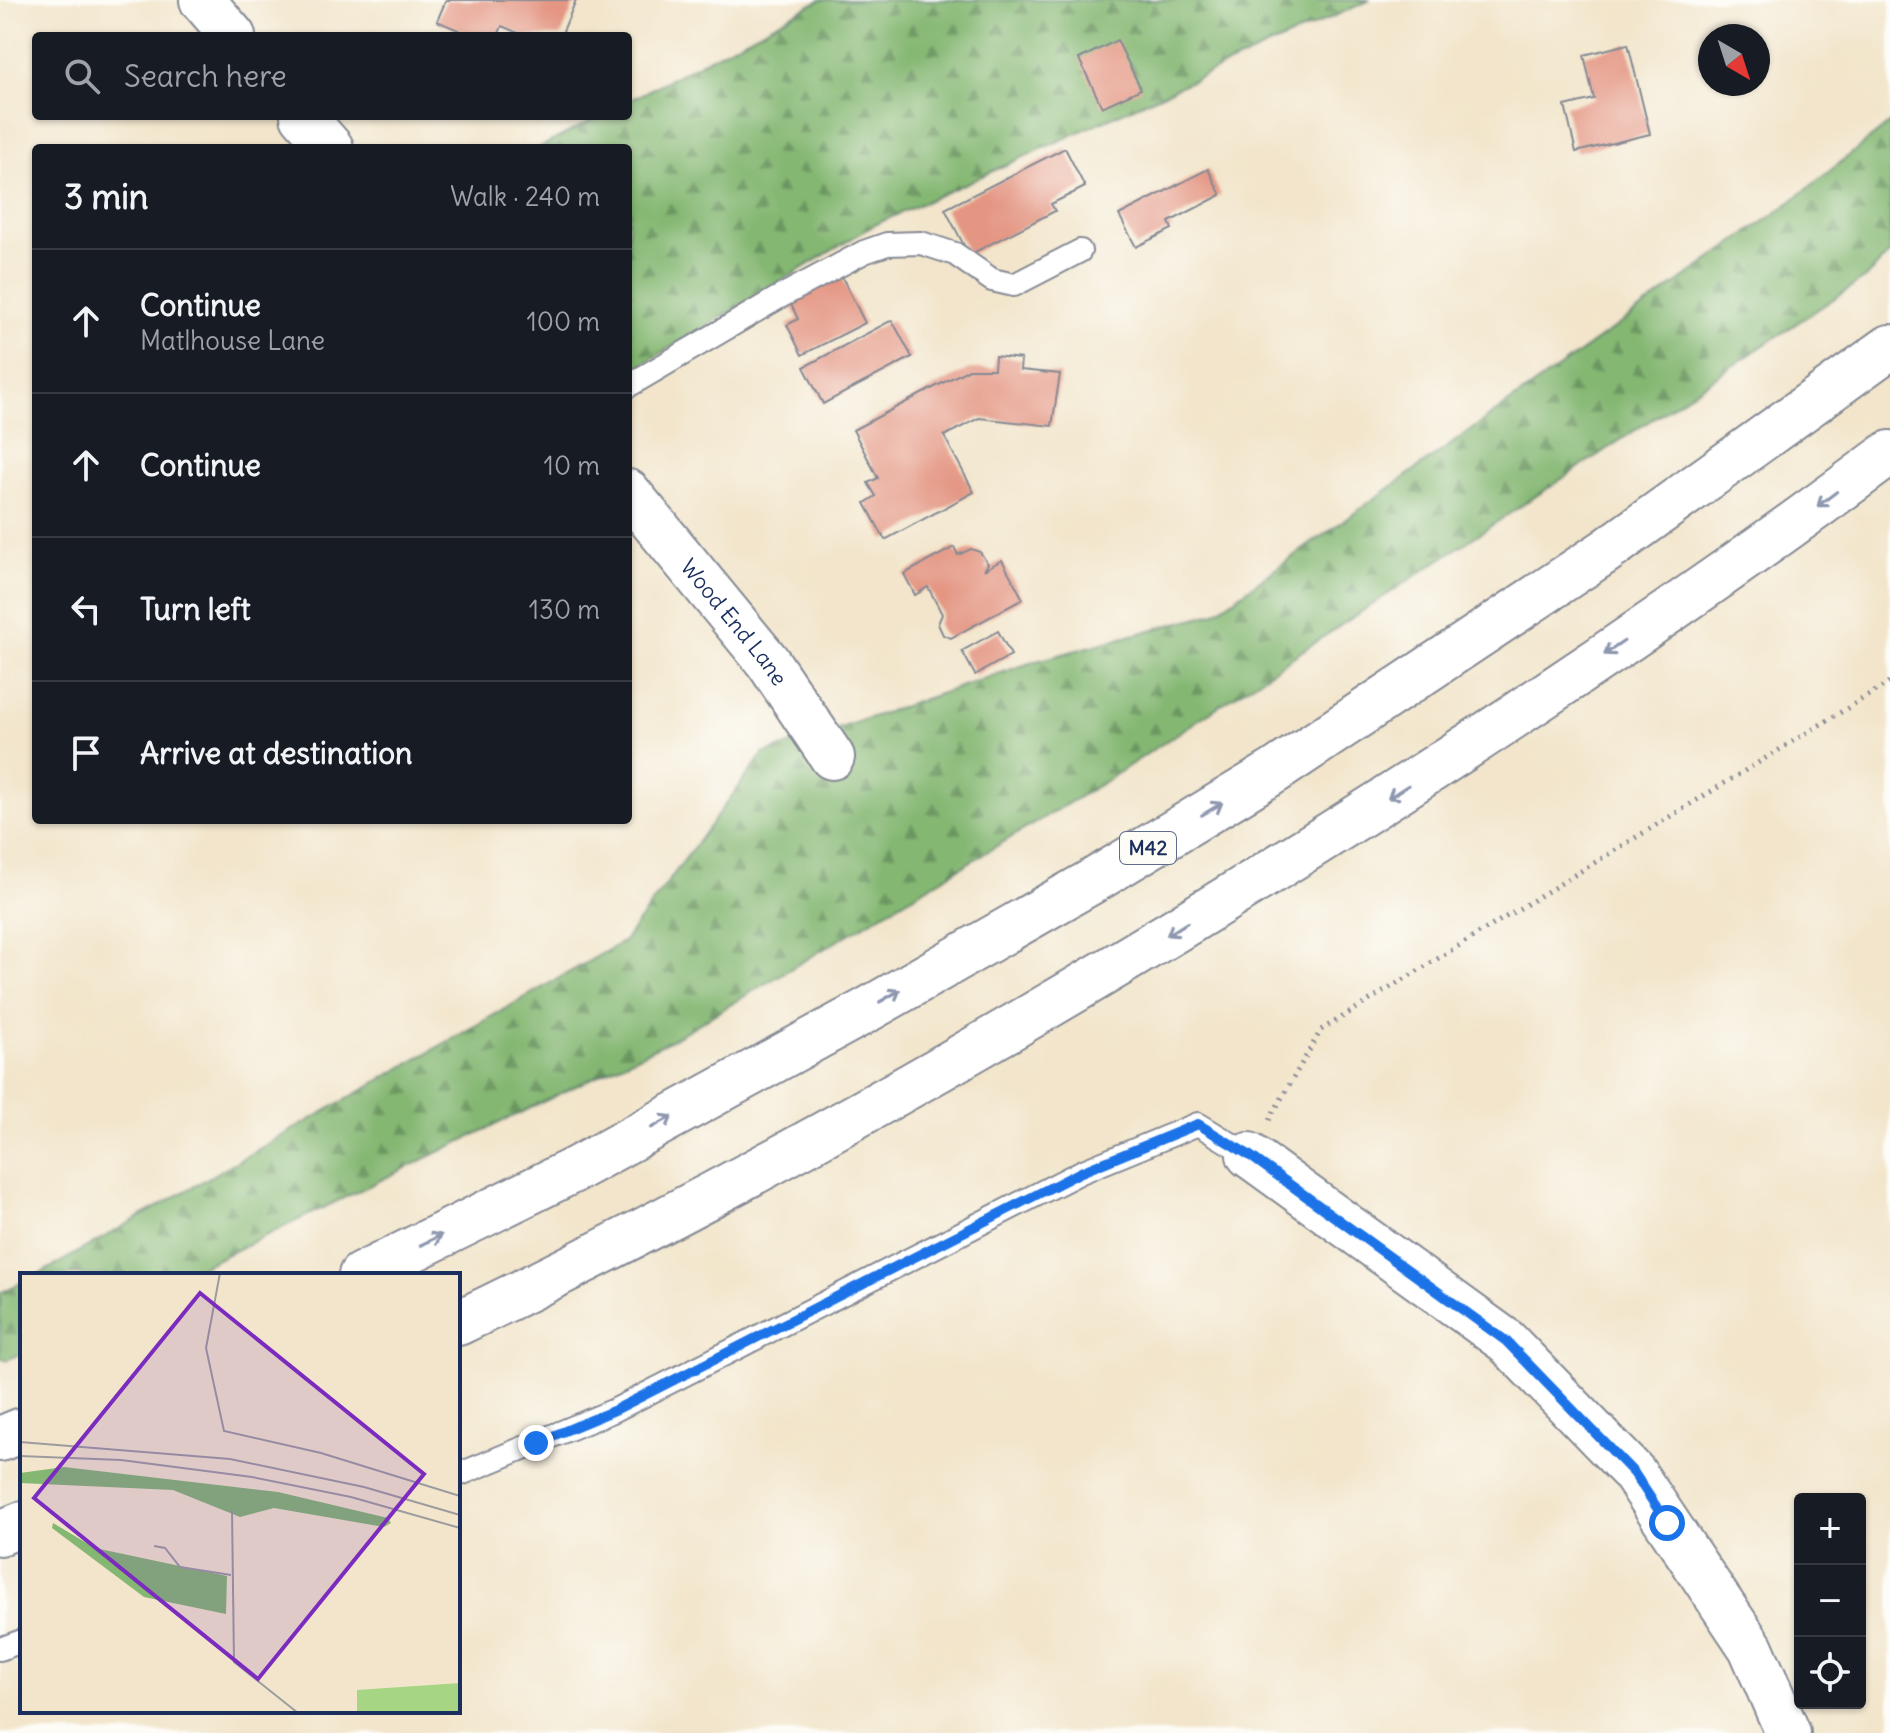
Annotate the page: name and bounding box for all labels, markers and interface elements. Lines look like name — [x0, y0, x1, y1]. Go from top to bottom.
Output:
north arrow — [1698, 24, 1770, 96]
search box — [32, 32, 632, 120]
icon: search — [60, 54, 104, 98]
text: Search here — [124, 57, 287, 95]
text: 3 min — [64, 175, 149, 218]
text: Walk · 240 m — [450, 180, 600, 213]
text: Continue — [140, 286, 261, 324]
icon: ahead — [64, 299, 108, 343]
text: 100 m — [526, 305, 600, 338]
text: Matlhouse Lane — [140, 324, 325, 357]
icon: ahead — [64, 443, 108, 487]
text: Continue — [140, 446, 261, 484]
text: 10 m — [544, 449, 600, 482]
one-way arrow — [1817, 491, 1839, 508]
street label: Wood End Lane — [675, 553, 794, 691]
icon: left — [64, 587, 108, 631]
text: Turn left — [140, 590, 251, 628]
text: 130 m — [529, 593, 600, 626]
one-way arrow — [1604, 640, 1626, 656]
icon: arrive — [64, 731, 108, 775]
text: Arrive at destination — [140, 734, 412, 772]
one-way arrow — [1387, 784, 1409, 800]
one-way arrow — [1200, 801, 1223, 817]
road number: M42 — [1120, 832, 1176, 864]
one-way arrow — [1166, 922, 1189, 938]
one-way arrow — [878, 988, 901, 1004]
one-way arrow — [650, 1113, 674, 1129]
one-way arrow — [419, 1232, 443, 1248]
inset map — [20, 1273, 460, 1713]
route end — [518, 1425, 554, 1461]
map controls — [1794, 1493, 1866, 1709]
button: + — [1794, 1493, 1866, 1565]
route start — [1649, 1505, 1685, 1541]
button: − — [1794, 1565, 1866, 1637]
button: locate — [1794, 1637, 1866, 1709]

